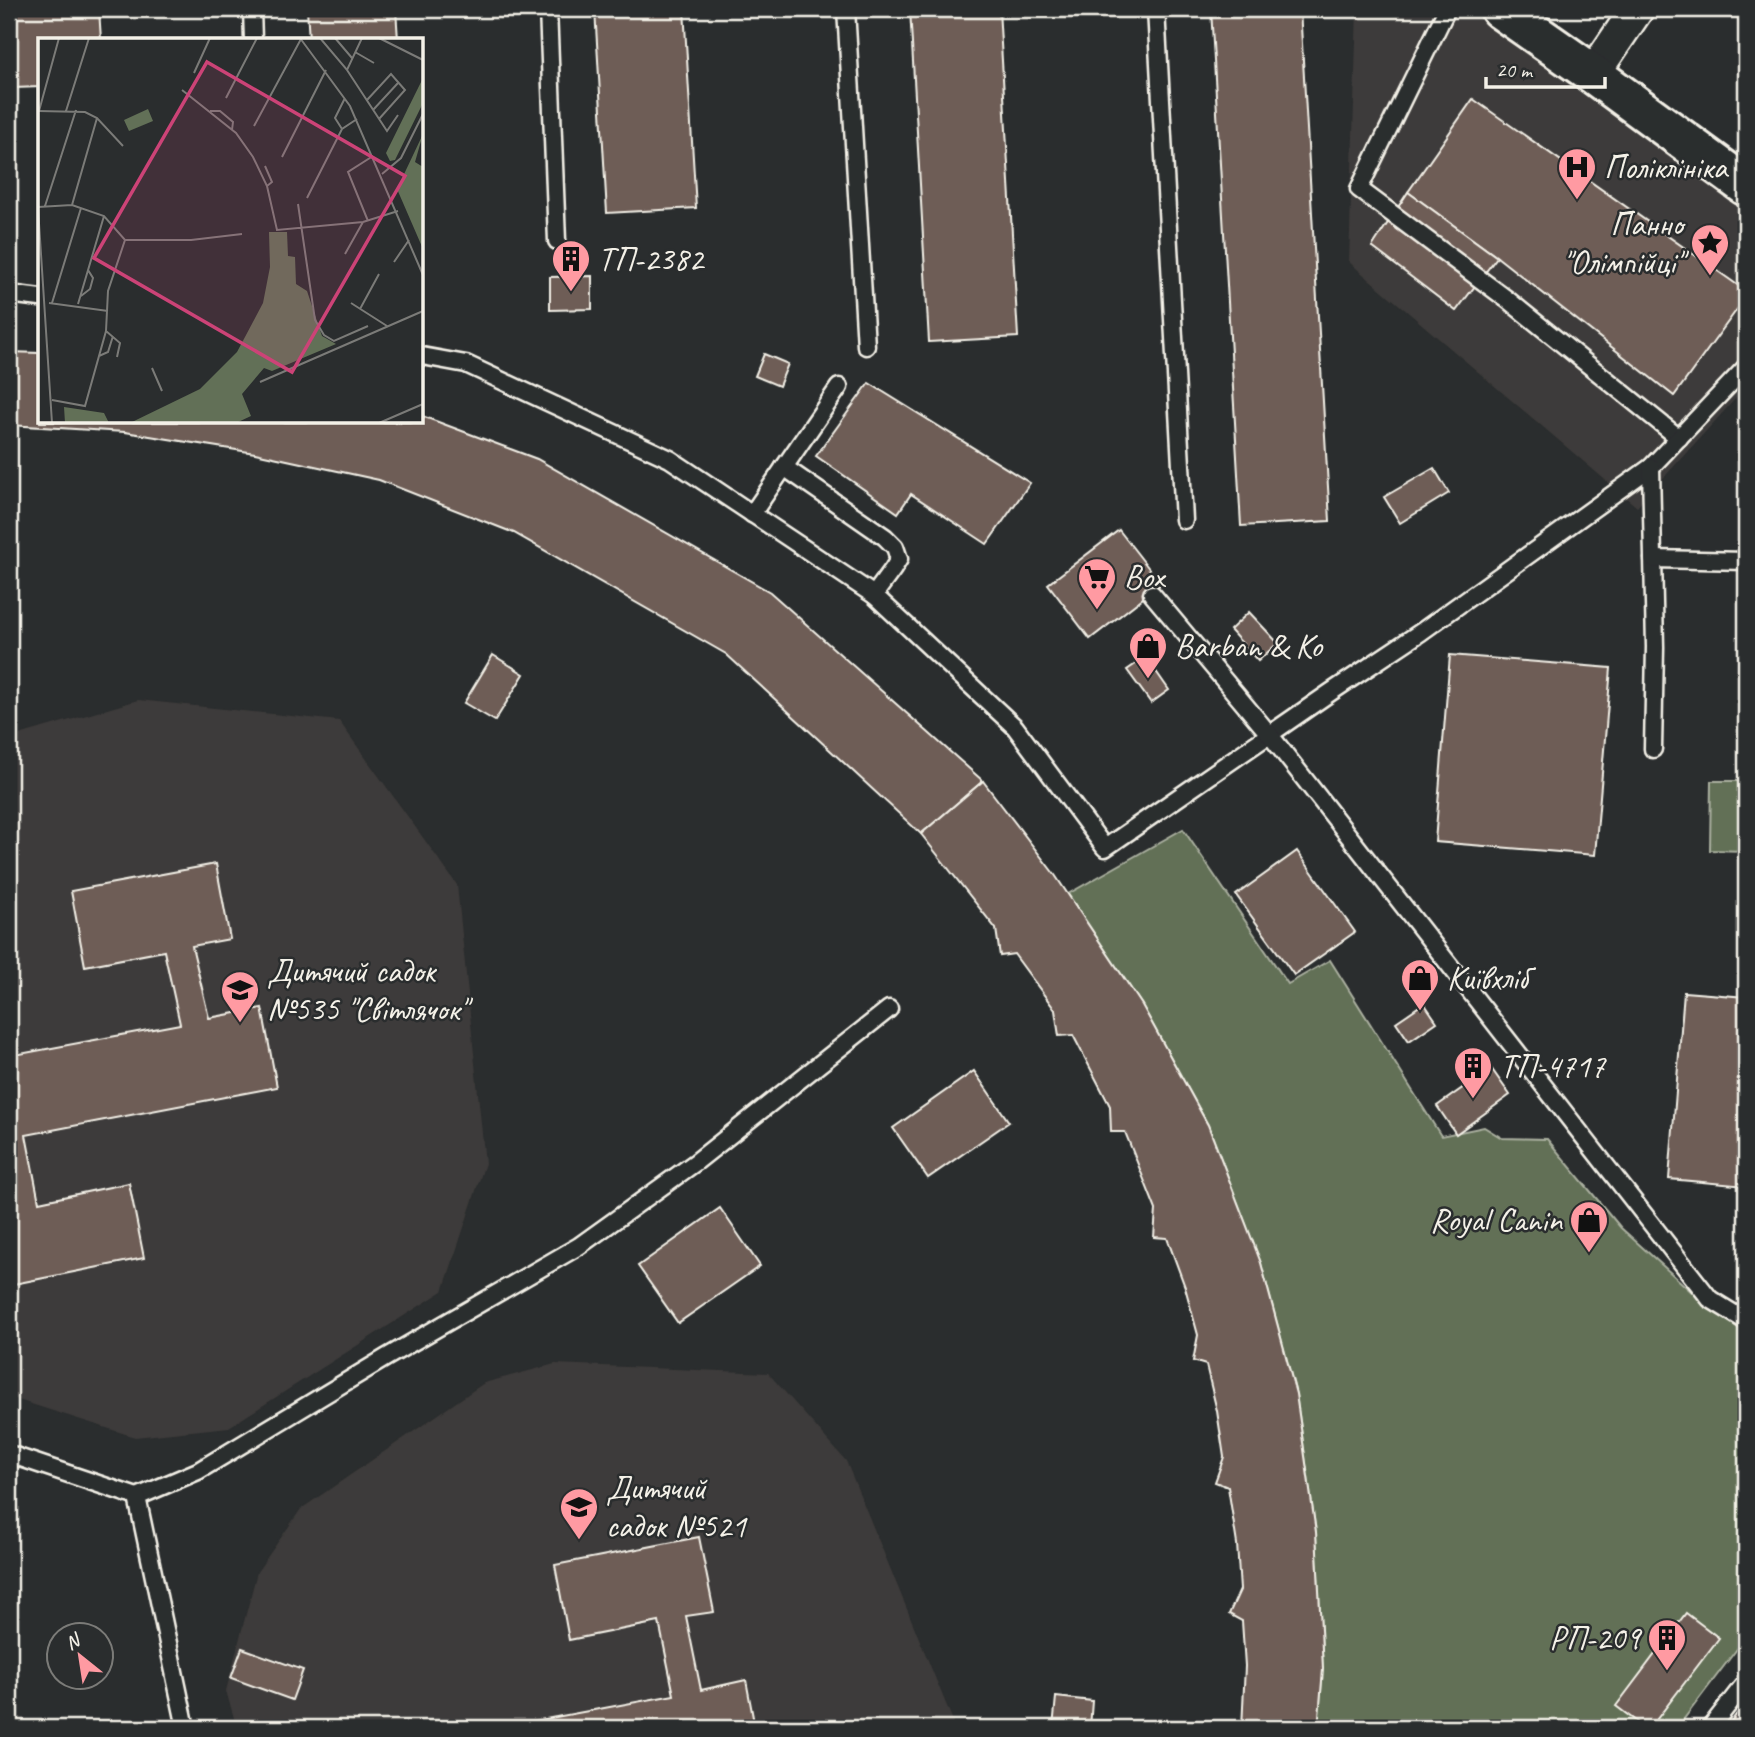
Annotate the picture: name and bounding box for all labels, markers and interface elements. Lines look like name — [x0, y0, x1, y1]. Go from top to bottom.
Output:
inset map — [38, 38, 424, 424]
scale bar — [1486, 46, 1604, 90]
text: 20 m — [1496, 57, 1534, 83]
hospital icon: Поліклініка — [1556, 146, 1598, 201]
place label: Поліклініка — [1604, 146, 1730, 188]
place label: Панно "Олімпійці" — [1562, 203, 1689, 283]
place icon: Панно "Олімпійці" — [1689, 222, 1731, 277]
building icon: ТП-2382 — [550, 238, 592, 293]
place label: ТП-2382 — [598, 238, 706, 280]
supermarket icon: Box — [1076, 556, 1118, 611]
place label: Box — [1124, 556, 1167, 598]
shop icon: Barban & Ko — [1127, 625, 1169, 680]
place label: Barban & Ko — [1175, 625, 1324, 667]
place label: Дитячий садок №535 "Світлячок" — [267, 950, 473, 1030]
shop icon: Київхліб — [1399, 957, 1441, 1012]
place label: Київхліб — [1447, 957, 1537, 999]
school or university icon: Дитячий садок №535 "Світлячок" — [219, 969, 261, 1024]
building icon: ТП-4717 — [1452, 1045, 1494, 1100]
place label: ТП-4717 — [1500, 1045, 1607, 1087]
place label: Royal Canin — [1430, 1199, 1563, 1241]
shop icon: Royal Canin — [1568, 1199, 1610, 1254]
place label: Дитячий садок №521 — [606, 1467, 748, 1547]
school or university icon: Дитячий садок №521 — [558, 1486, 600, 1541]
place label: РП-209 — [1549, 1617, 1643, 1659]
building icon: РП-209 — [1646, 1617, 1688, 1672]
north arrow — [46, 1622, 116, 1692]
text: N — [61, 1627, 86, 1655]

